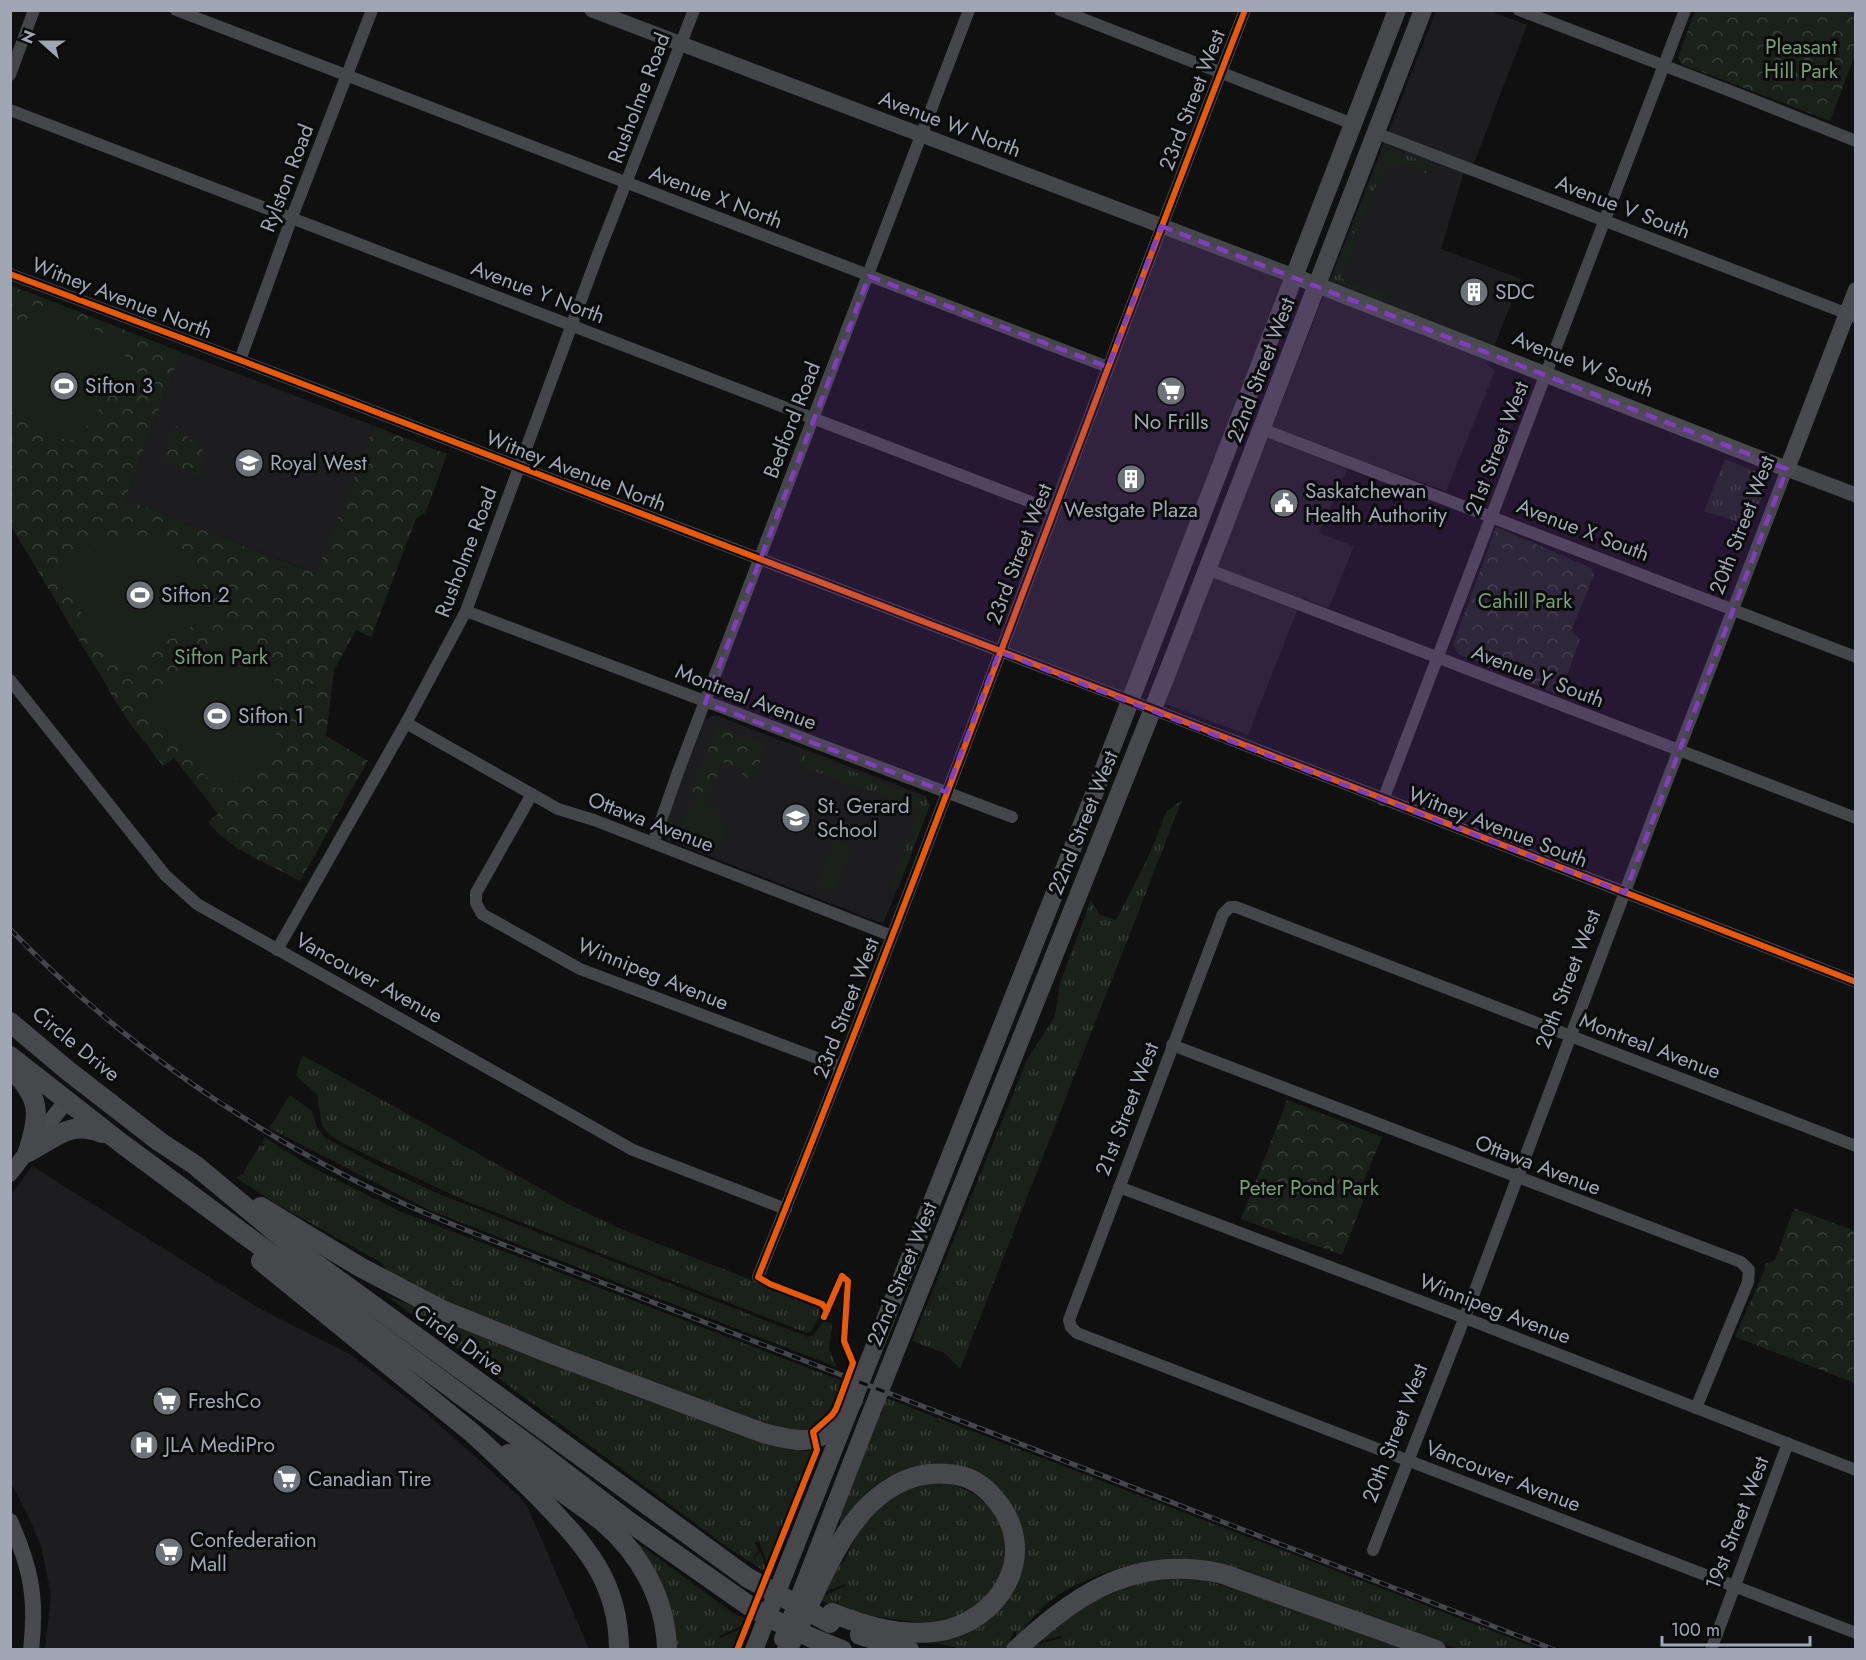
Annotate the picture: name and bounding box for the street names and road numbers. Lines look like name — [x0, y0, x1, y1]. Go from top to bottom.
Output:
street label: 23rd Street West — [1151, 25, 1233, 175]
street label: Rusholme Road — [600, 28, 678, 168]
street label: Avenue W North — [875, 83, 1025, 165]
street label: Rylston Road — [253, 120, 321, 236]
street label: Avenue X North — [645, 158, 787, 236]
street label: Avenue V South — [1551, 168, 1695, 246]
street label: Witney Avenue North — [27, 250, 217, 346]
street label: Avenue Y North — [467, 253, 609, 331]
street label: 22nd Street West — [1220, 293, 1302, 447]
street label: Avenue W South — [1508, 323, 1658, 405]
street label: Bedford Road — [756, 357, 828, 483]
street label: 21st Street West — [1458, 377, 1536, 519]
street label: Witney Avenue North — [481, 423, 671, 519]
street label: 20th Street West — [1702, 451, 1782, 599]
street label: 23rd Street West — [978, 479, 1060, 629]
street label: Rusholme Road — [427, 482, 505, 622]
street label: Avenue X South — [1512, 491, 1654, 569]
street label: Avenue Y South — [1467, 637, 1609, 715]
street label: Montreal Avenue — [671, 656, 821, 738]
street label: 22nd Street West — [1040, 746, 1126, 900]
street label: Witney Avenue South — [1404, 779, 1592, 875]
street label: Ottawa Avenue — [584, 784, 719, 860]
street label: 20th Street West — [1528, 905, 1608, 1053]
street label: Vancouver Avenue — [290, 925, 448, 1031]
street label: Winnipeg Avenue — [573, 930, 733, 1018]
street label: 23rd Street West — [805, 933, 887, 1083]
street label: Circle Drive — [26, 999, 127, 1089]
street label: Montreal Avenue — [1575, 1005, 1725, 1087]
street label: 21st Street West — [1088, 1038, 1166, 1180]
street label: Ottawa Avenue — [1471, 1127, 1606, 1203]
street label: 22nd Street West — [859, 1197, 945, 1351]
street label: Winnipeg Avenue — [1415, 1266, 1575, 1352]
street label: Circle Drive — [408, 1297, 511, 1383]
street label: 20th Street West — [1355, 1359, 1435, 1507]
street label: Vancouver Avenue — [1421, 1433, 1585, 1519]
street label: 19st Street West — [1698, 1452, 1776, 1594]

